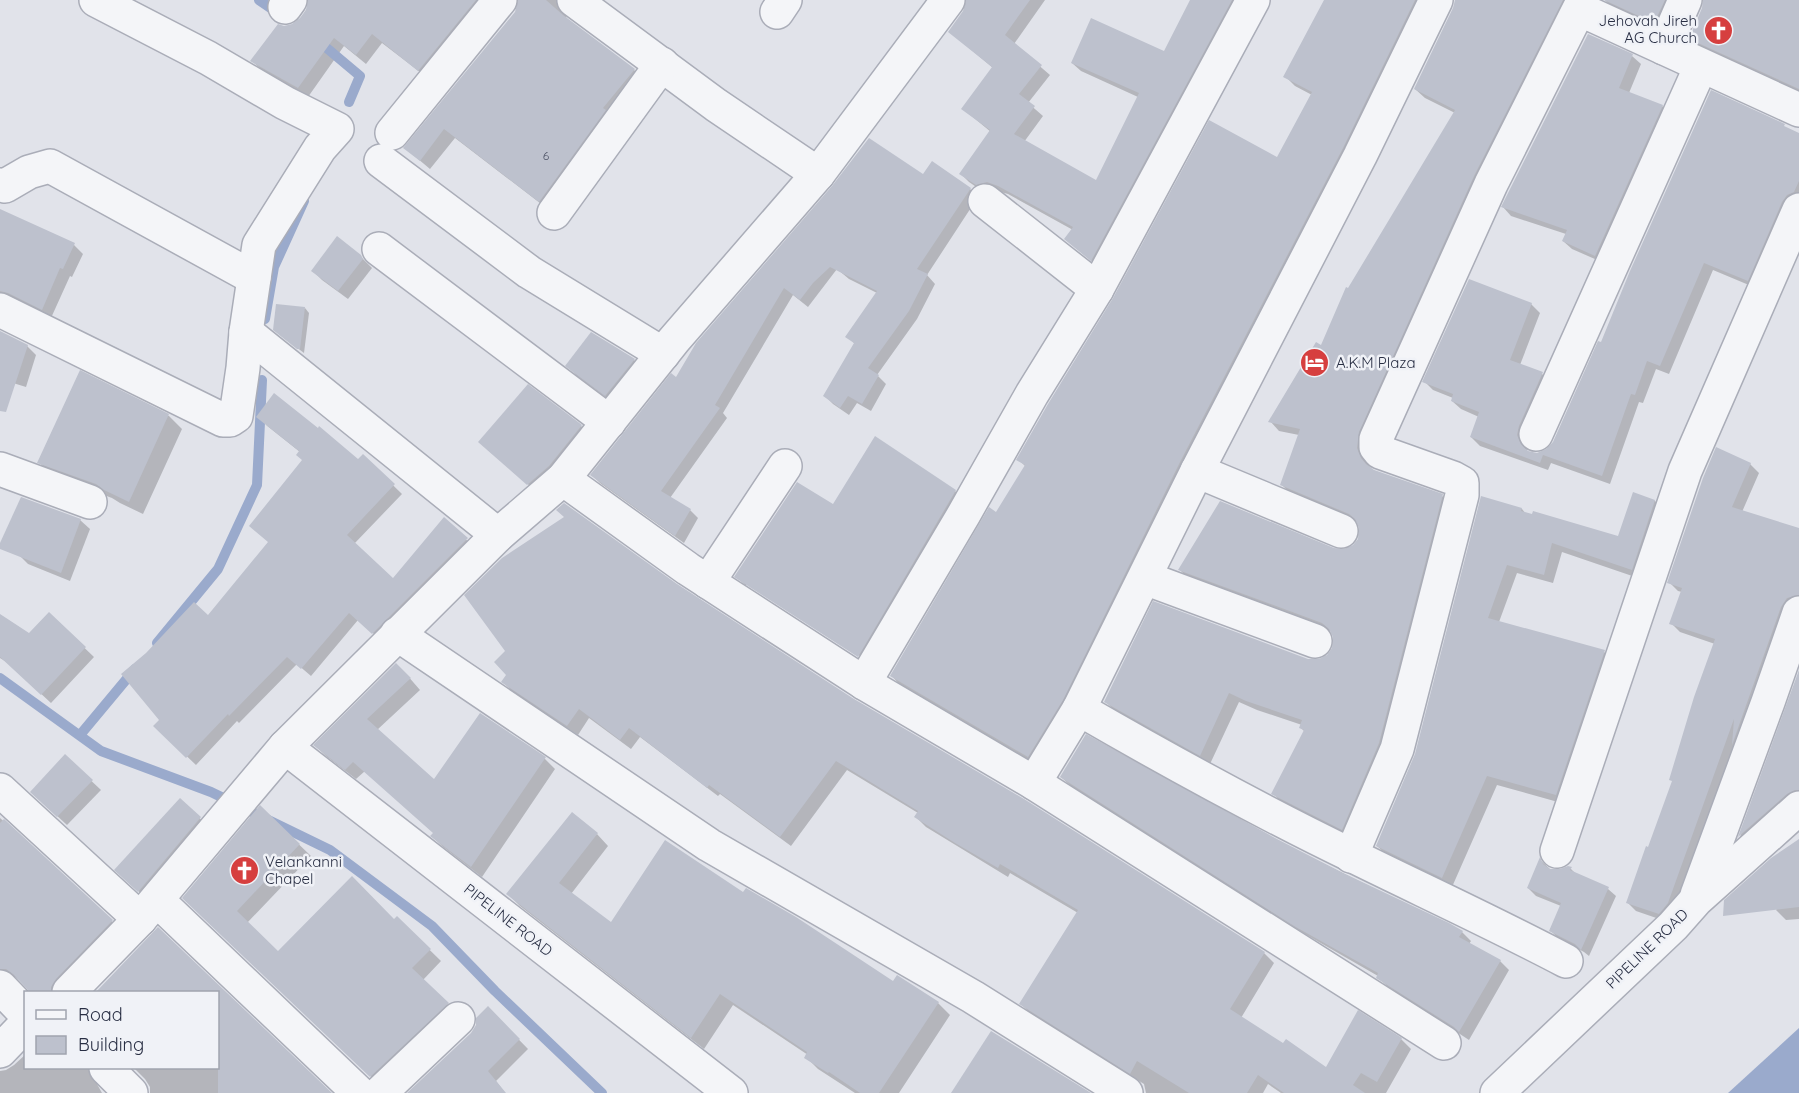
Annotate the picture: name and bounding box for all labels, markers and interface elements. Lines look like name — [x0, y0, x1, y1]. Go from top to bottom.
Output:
place label: Jehovah Jireh AG Church — [1599, 11, 1697, 47]
church icon: Jehovah Jireh AG Church — [1702, 14, 1734, 46]
house number: 6 — [543, 148, 550, 163]
hotel icon: A.K.M Plaza — [1299, 347, 1331, 379]
place label: A.K.M Plaza — [1336, 353, 1416, 372]
place label: Velankanni Chapel — [265, 852, 342, 888]
church icon: Velankanni Chapel — [228, 855, 260, 887]
street label: PIPELINE ROAD — [460, 879, 557, 960]
street label: PIPELINE ROAD — [1601, 904, 1692, 993]
legend — [24, 991, 219, 1069]
text: Road — [78, 1003, 123, 1026]
text: Building — [78, 1033, 144, 1056]

